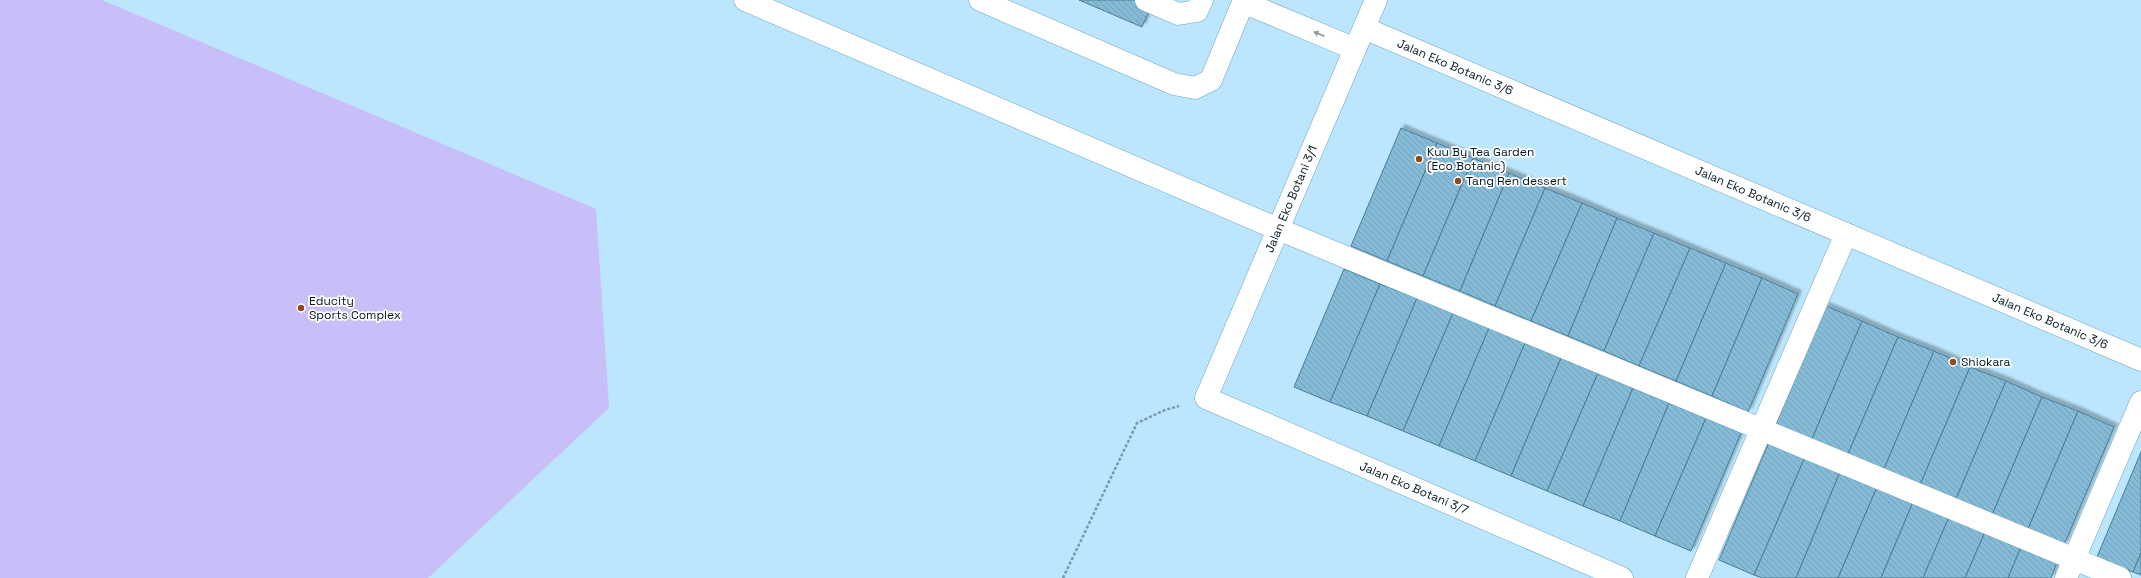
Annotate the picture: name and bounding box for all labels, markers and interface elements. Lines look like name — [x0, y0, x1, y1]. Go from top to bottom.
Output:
one-way arrow — [1314, 31, 1325, 37]
street label: Jalan Eko Botanic 3/6 — [1395, 35, 1515, 99]
street label: Jalan Eko Botani 3/1 — [1261, 143, 1321, 255]
place label: Kuu By Tea Garden (Eco Botanic) — [1427, 144, 1534, 174]
marker: Kuu By Tea Garden (Eco Botanic) — [1414, 154, 1424, 164]
street label: Jalan Eko Botanic 3/6 — [1693, 162, 1813, 226]
place label: Tang Ren dessert — [1466, 173, 1567, 189]
marker: Tang Ren dessert — [1453, 176, 1463, 186]
street label: Jalan Eko Botanic 3/6 — [1990, 289, 2110, 353]
place label: Educity Sports Complex — [309, 293, 401, 323]
marker: Educity Sports Complex — [296, 303, 306, 313]
place label: Shiokara — [1961, 354, 2011, 370]
marker: Shiokara — [1948, 357, 1958, 367]
street label: Jalan Eko Botani 3/7 — [1357, 458, 1471, 518]

